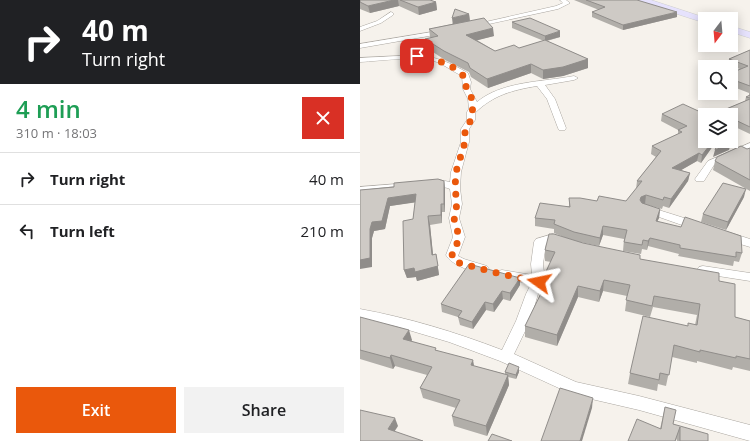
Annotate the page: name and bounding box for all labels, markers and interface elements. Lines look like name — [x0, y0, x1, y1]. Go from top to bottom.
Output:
text: 40 m — [82, 11, 149, 49]
north arrow — [698, 12, 738, 52]
map controls — [698, 12, 738, 148]
icon: right — [16, 16, 68, 68]
pin — [400, 39, 434, 73]
icon: arrive — [406, 45, 428, 67]
text: Turn right — [82, 47, 165, 71]
button: search — [698, 60, 738, 100]
text: 4 min — [16, 92, 81, 125]
button: close — [302, 97, 344, 139]
button: layers — [698, 108, 738, 148]
text: 310 m · 18:03 — [16, 124, 97, 142]
icon: right — [16, 168, 38, 190]
text: Turn right — [50, 169, 125, 189]
text: 40 m — [309, 169, 344, 189]
icon: left — [16, 220, 38, 242]
text: Turn left — [50, 221, 115, 241]
text: 210 m — [300, 221, 344, 241]
position arrow — [518, 261, 560, 303]
button: Exit — [16, 387, 176, 433]
button: Share — [184, 387, 344, 433]

